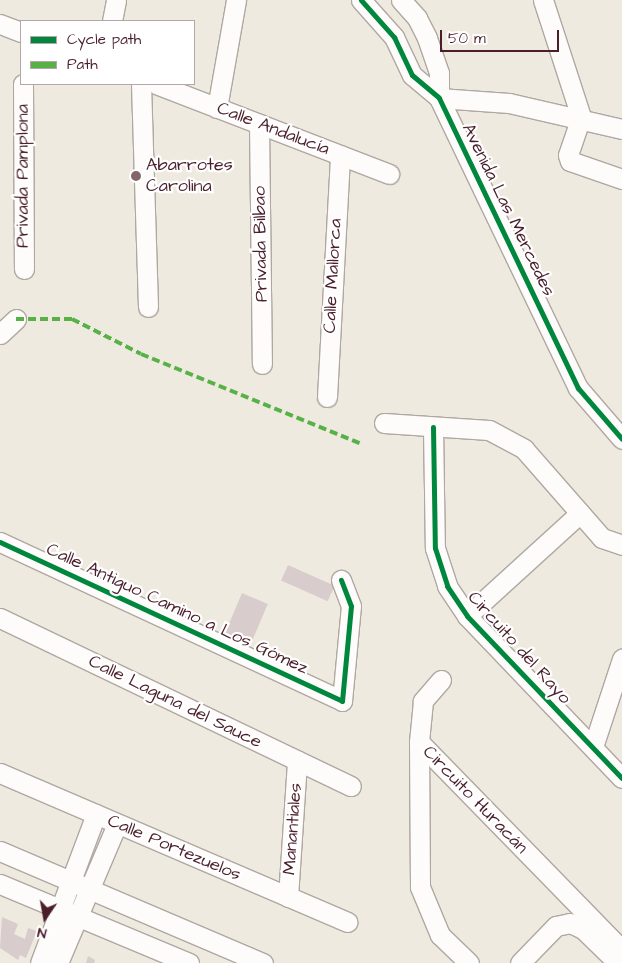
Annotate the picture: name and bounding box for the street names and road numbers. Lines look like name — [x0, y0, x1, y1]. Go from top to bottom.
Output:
street label: Calle Andalucía — [214, 98, 332, 160]
street label: Privada Pamplona — [12, 104, 34, 248]
street label: Avenida Las Mercedes — [457, 120, 559, 300]
street label: Privada Bilbao — [249, 186, 273, 302]
street label: Calle Mallorca — [319, 218, 347, 334]
street label: Calle Antiguo Camino a Los Gómez — [43, 539, 311, 679]
street label: Circuito del Rayo — [463, 587, 575, 709]
street label: Calle Laguna del Sauce — [85, 651, 265, 753]
street label: Circuito Huracán — [418, 741, 532, 859]
street label: Manantiales — [279, 782, 307, 876]
street label: Calle Portezuelos — [104, 810, 244, 886]

